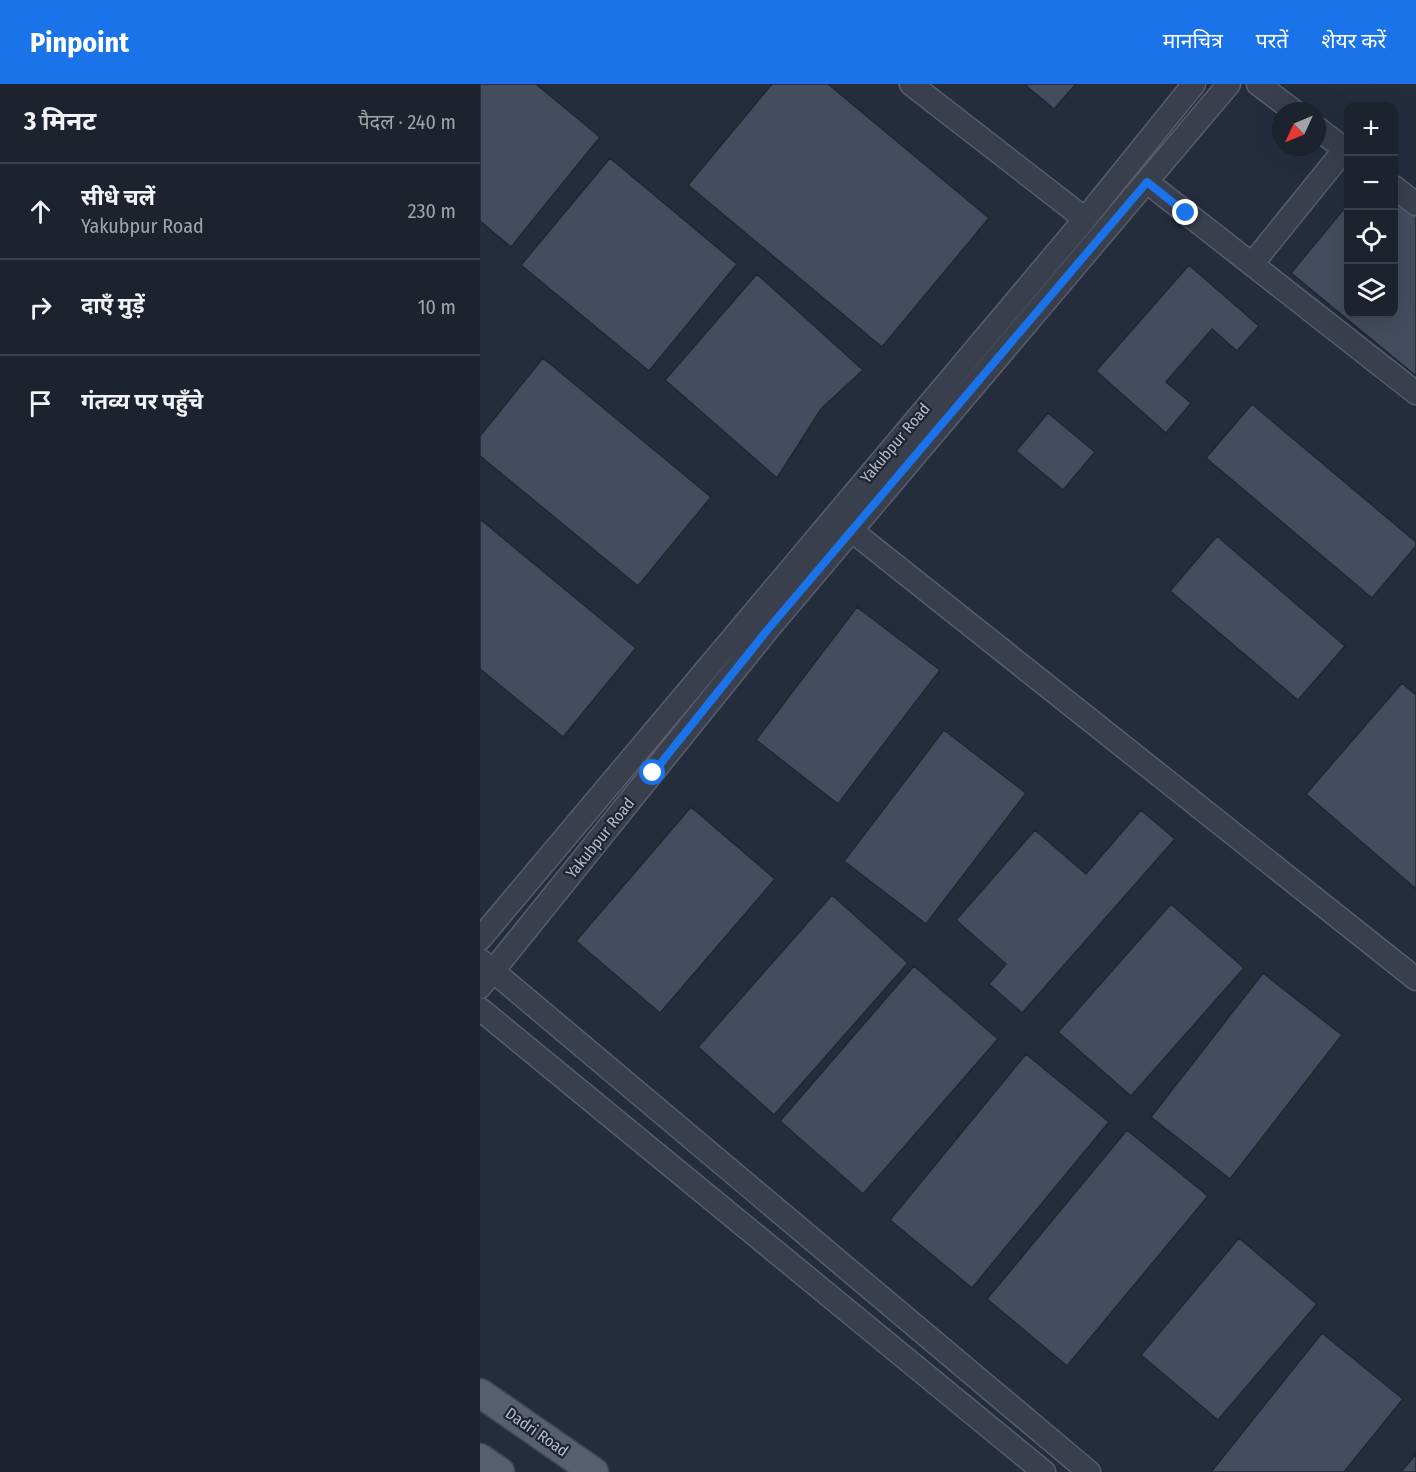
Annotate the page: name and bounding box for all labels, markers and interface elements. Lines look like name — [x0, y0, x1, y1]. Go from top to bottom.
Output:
text: Pinpoint — [30, 26, 129, 59]
text: मानचित्र — [1163, 28, 1223, 54]
text: परतें — [1256, 28, 1288, 54]
text: शेयर करें — [1321, 28, 1386, 54]
north arrow — [1272, 102, 1326, 156]
map controls — [1344, 102, 1398, 318]
button: + — [1344, 102, 1398, 156]
text: 3 मिनट — [24, 106, 96, 137]
text: पैदल · 240 m — [358, 110, 456, 134]
button: − — [1344, 156, 1398, 210]
text: सीधे चलें — [81, 184, 155, 211]
icon: ahead — [24, 195, 57, 228]
text: 230 m — [408, 199, 456, 223]
route end — [1172, 199, 1198, 225]
button: locate — [1344, 210, 1398, 264]
text: Yakubpur Road — [81, 214, 204, 238]
button: layers — [1344, 264, 1398, 318]
icon: right — [24, 291, 57, 324]
text: दाएँ मुड़ें — [81, 292, 145, 319]
text: 10 m — [418, 295, 456, 319]
icon: arrive — [24, 387, 57, 420]
text: गंतव्य पर पहुँचे — [81, 388, 203, 415]
street label: Yakubpur Road — [856, 399, 934, 487]
route start — [639, 759, 665, 785]
street label: Yakubpur Road — [562, 794, 638, 882]
street label: Dadri Road — [502, 1404, 572, 1460]

